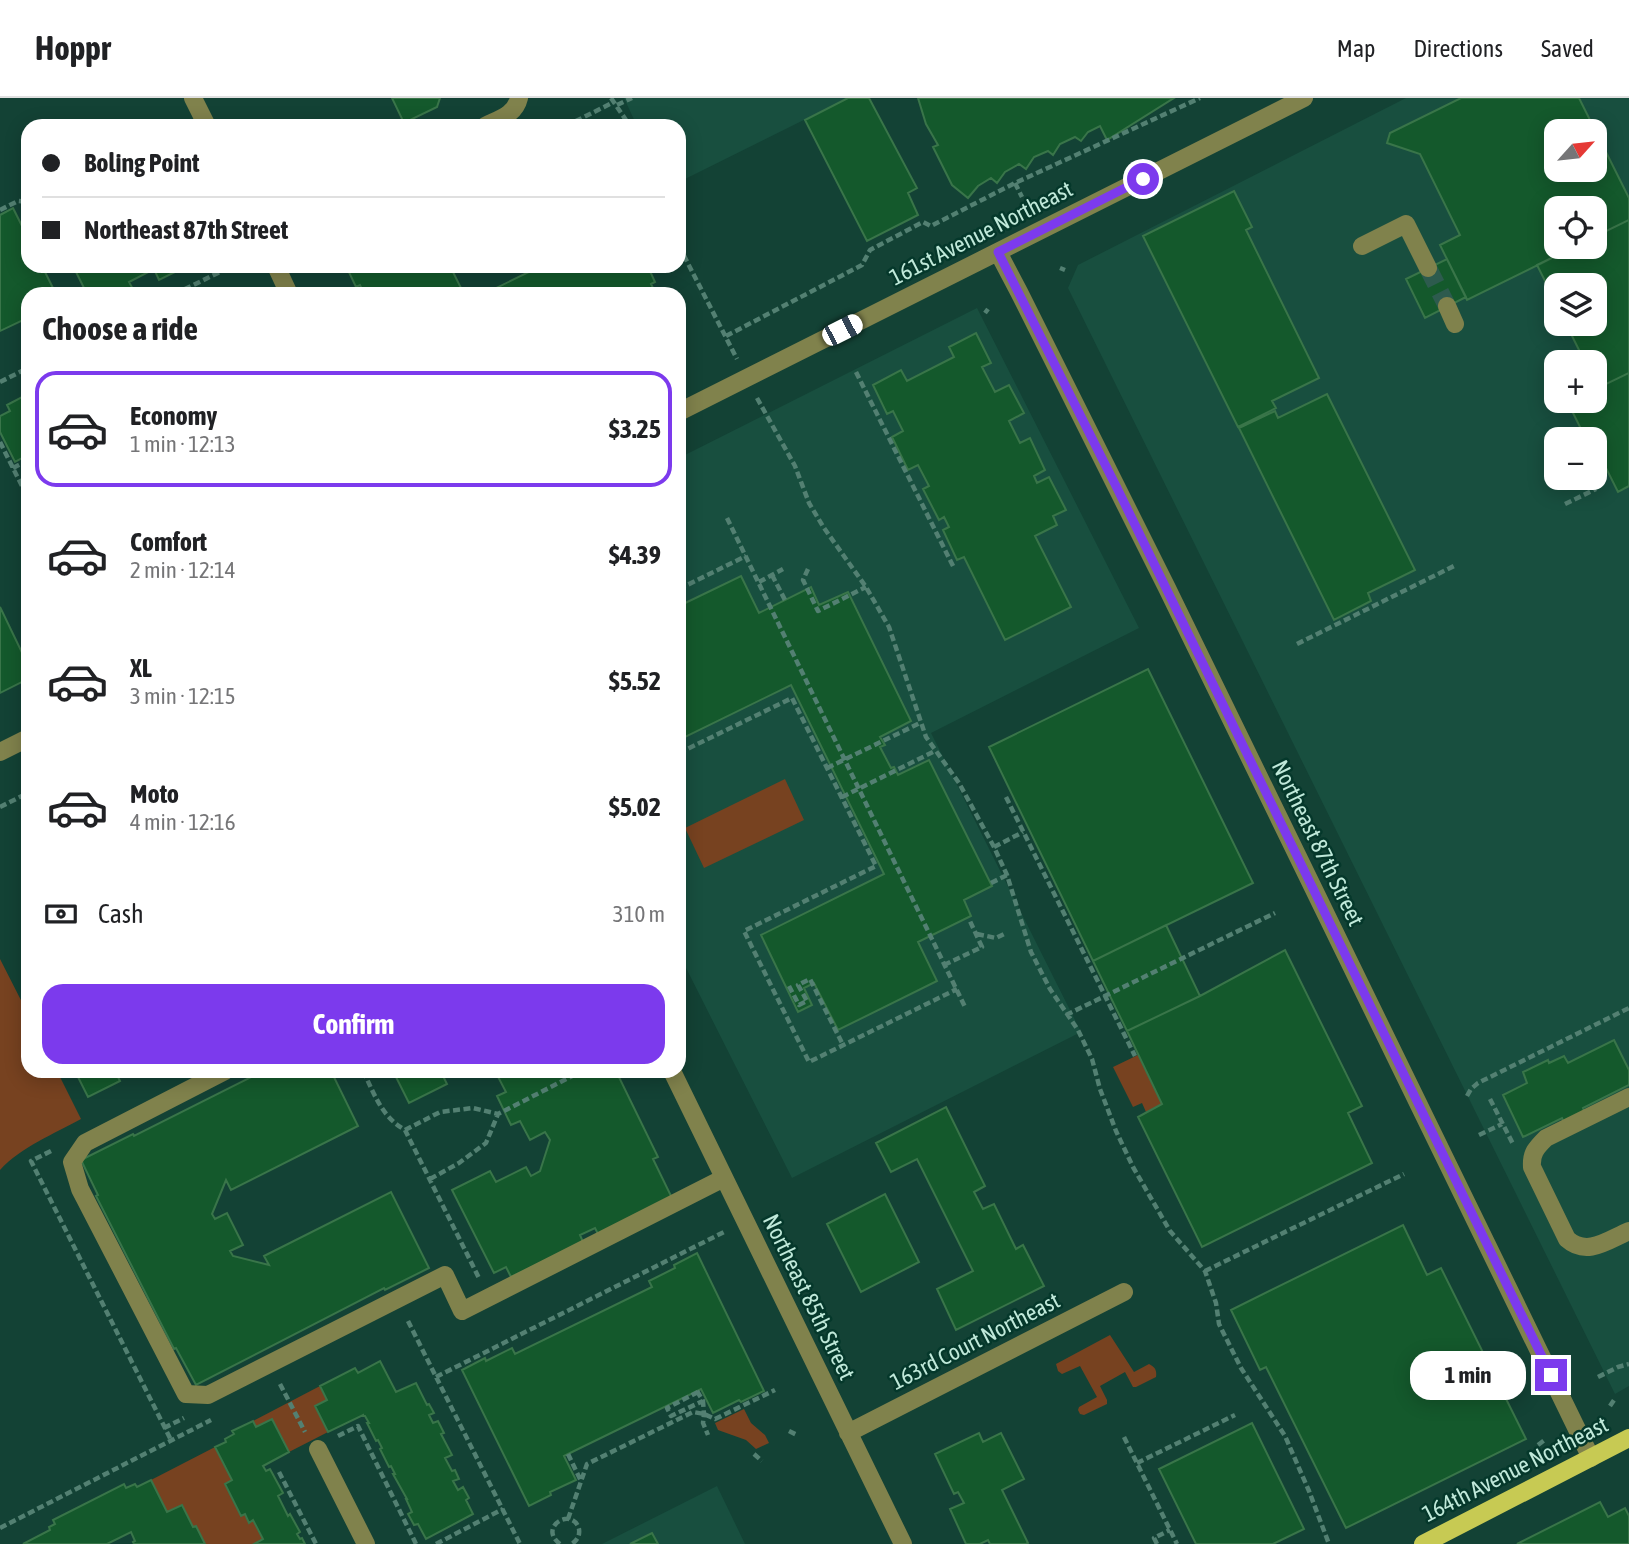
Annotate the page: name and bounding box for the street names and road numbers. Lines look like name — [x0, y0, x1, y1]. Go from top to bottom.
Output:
street label: 161st Avenue Northeast — [885, 176, 1077, 290]
street label: Northeast 87th Street — [1267, 756, 1369, 930]
street label: Northeast 85th Street — [758, 1210, 860, 1384]
street label: 163rd Court Northeast — [886, 1287, 1064, 1395]
street label: 164th Avenue Northeast — [1418, 1411, 1612, 1527]

